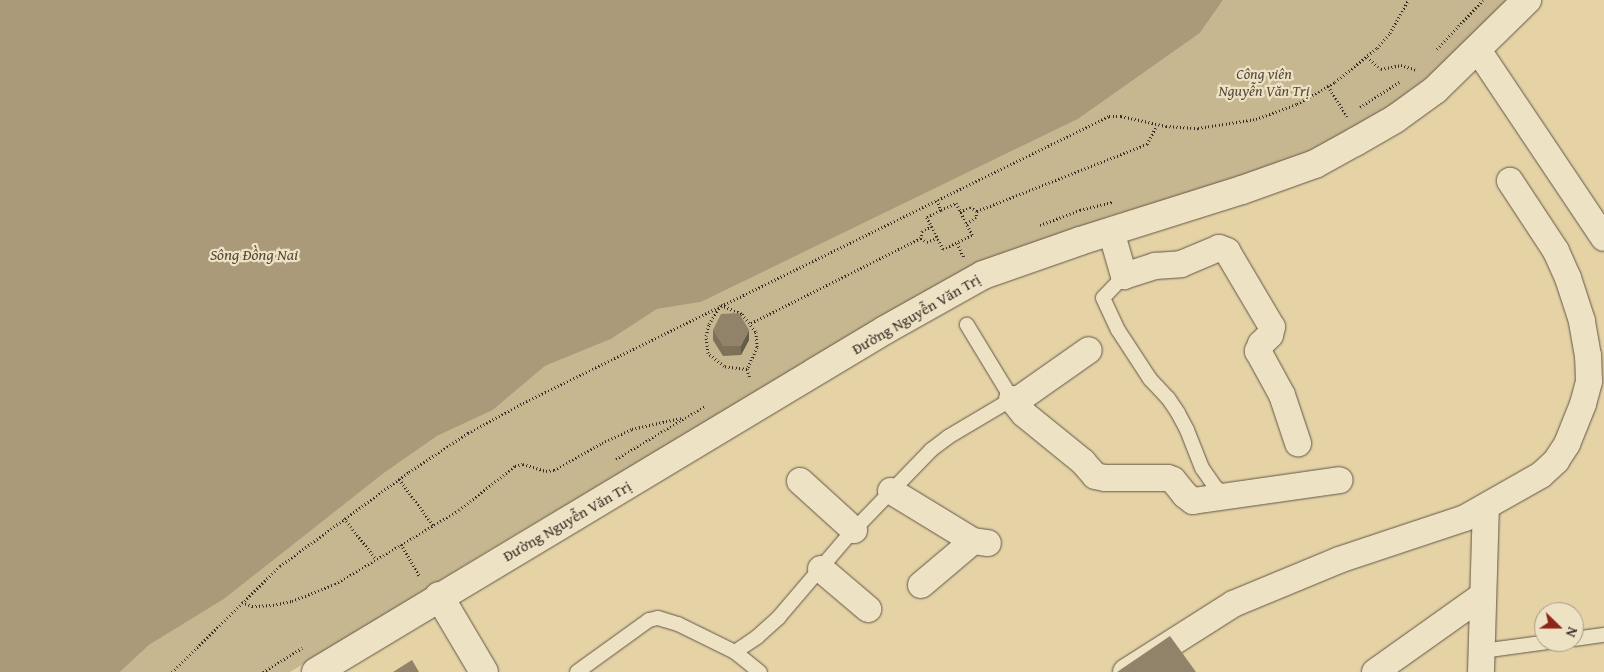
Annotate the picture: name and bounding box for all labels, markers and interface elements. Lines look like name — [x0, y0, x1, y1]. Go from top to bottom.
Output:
park label: Công viên Nguyễn Văn Trị — [1219, 64, 1309, 99]
water label: Sông Đồng Nai — [210, 244, 298, 264]
street label: Đường Nguyễn Văn Trị — [849, 270, 983, 358]
street label: Đường Nguyễn Văn Trị — [500, 477, 634, 565]
north arrow — [1534, 602, 1584, 652]
text: N — [1561, 624, 1583, 640]

